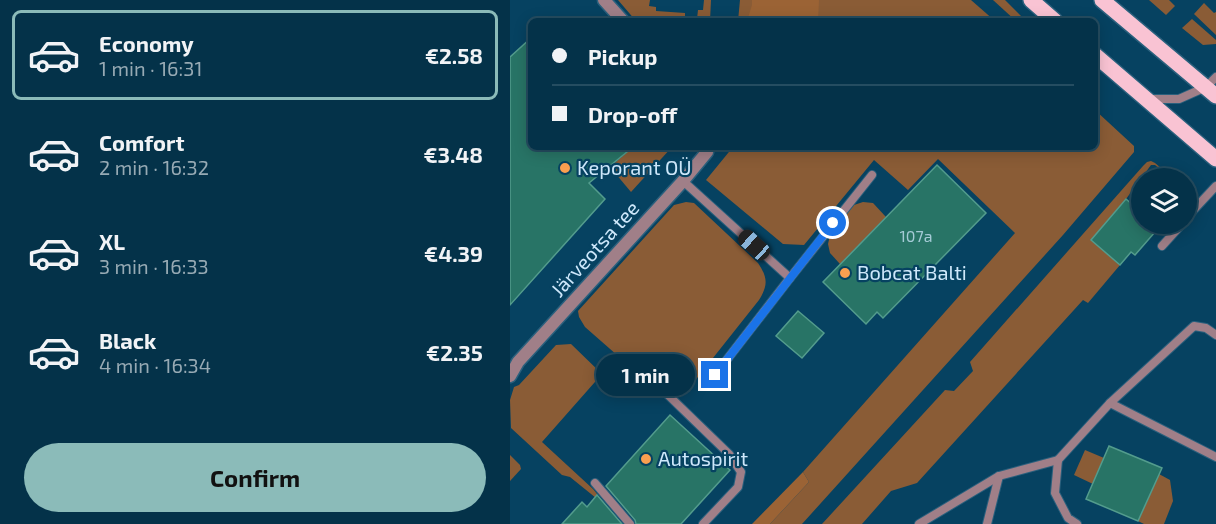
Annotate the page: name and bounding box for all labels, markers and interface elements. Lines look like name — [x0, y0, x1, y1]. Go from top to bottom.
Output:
icon: car — [27, 28, 81, 82]
text: Economy — [99, 30, 194, 56]
text: €2.58 — [425, 42, 483, 68]
text: Pickup — [588, 43, 657, 69]
text: 1 min · 16:31 — [99, 56, 202, 80]
text: Drop-off — [588, 101, 677, 127]
icon: car — [27, 127, 81, 181]
text: Comfort — [99, 129, 184, 155]
text: €3.48 — [423, 141, 483, 167]
text: 2 min · 16:32 — [99, 155, 209, 179]
place label: Keporant OÜ — [577, 155, 692, 179]
marker: Keporant OÜ — [558, 161, 572, 175]
map controls — [1131, 168, 1197, 234]
button: layers — [1131, 168, 1197, 234]
street label: Järveotsa tee — [545, 196, 643, 301]
route start — [819, 209, 846, 236]
icon: car — [27, 226, 81, 280]
car — [735, 226, 773, 264]
house number: 107a — [900, 226, 933, 245]
text: XL — [99, 228, 125, 254]
text: €4.39 — [424, 240, 483, 266]
text: 3 min · 16:33 — [99, 254, 209, 278]
place label: Bobcat Balti — [857, 260, 967, 284]
marker: Bobcat Balti — [838, 266, 852, 280]
icon: car — [27, 325, 81, 379]
text: Black — [99, 327, 156, 353]
text: €2.35 — [426, 339, 483, 365]
text: 4 min · 16:34 — [99, 353, 211, 377]
callout: 1 min — [595, 354, 694, 396]
route end — [701, 361, 728, 388]
text: 1 min — [621, 363, 670, 387]
button: Confirm — [24, 443, 486, 512]
place label: Autospirit — [658, 446, 749, 470]
marker: Autospirit — [639, 452, 653, 466]

